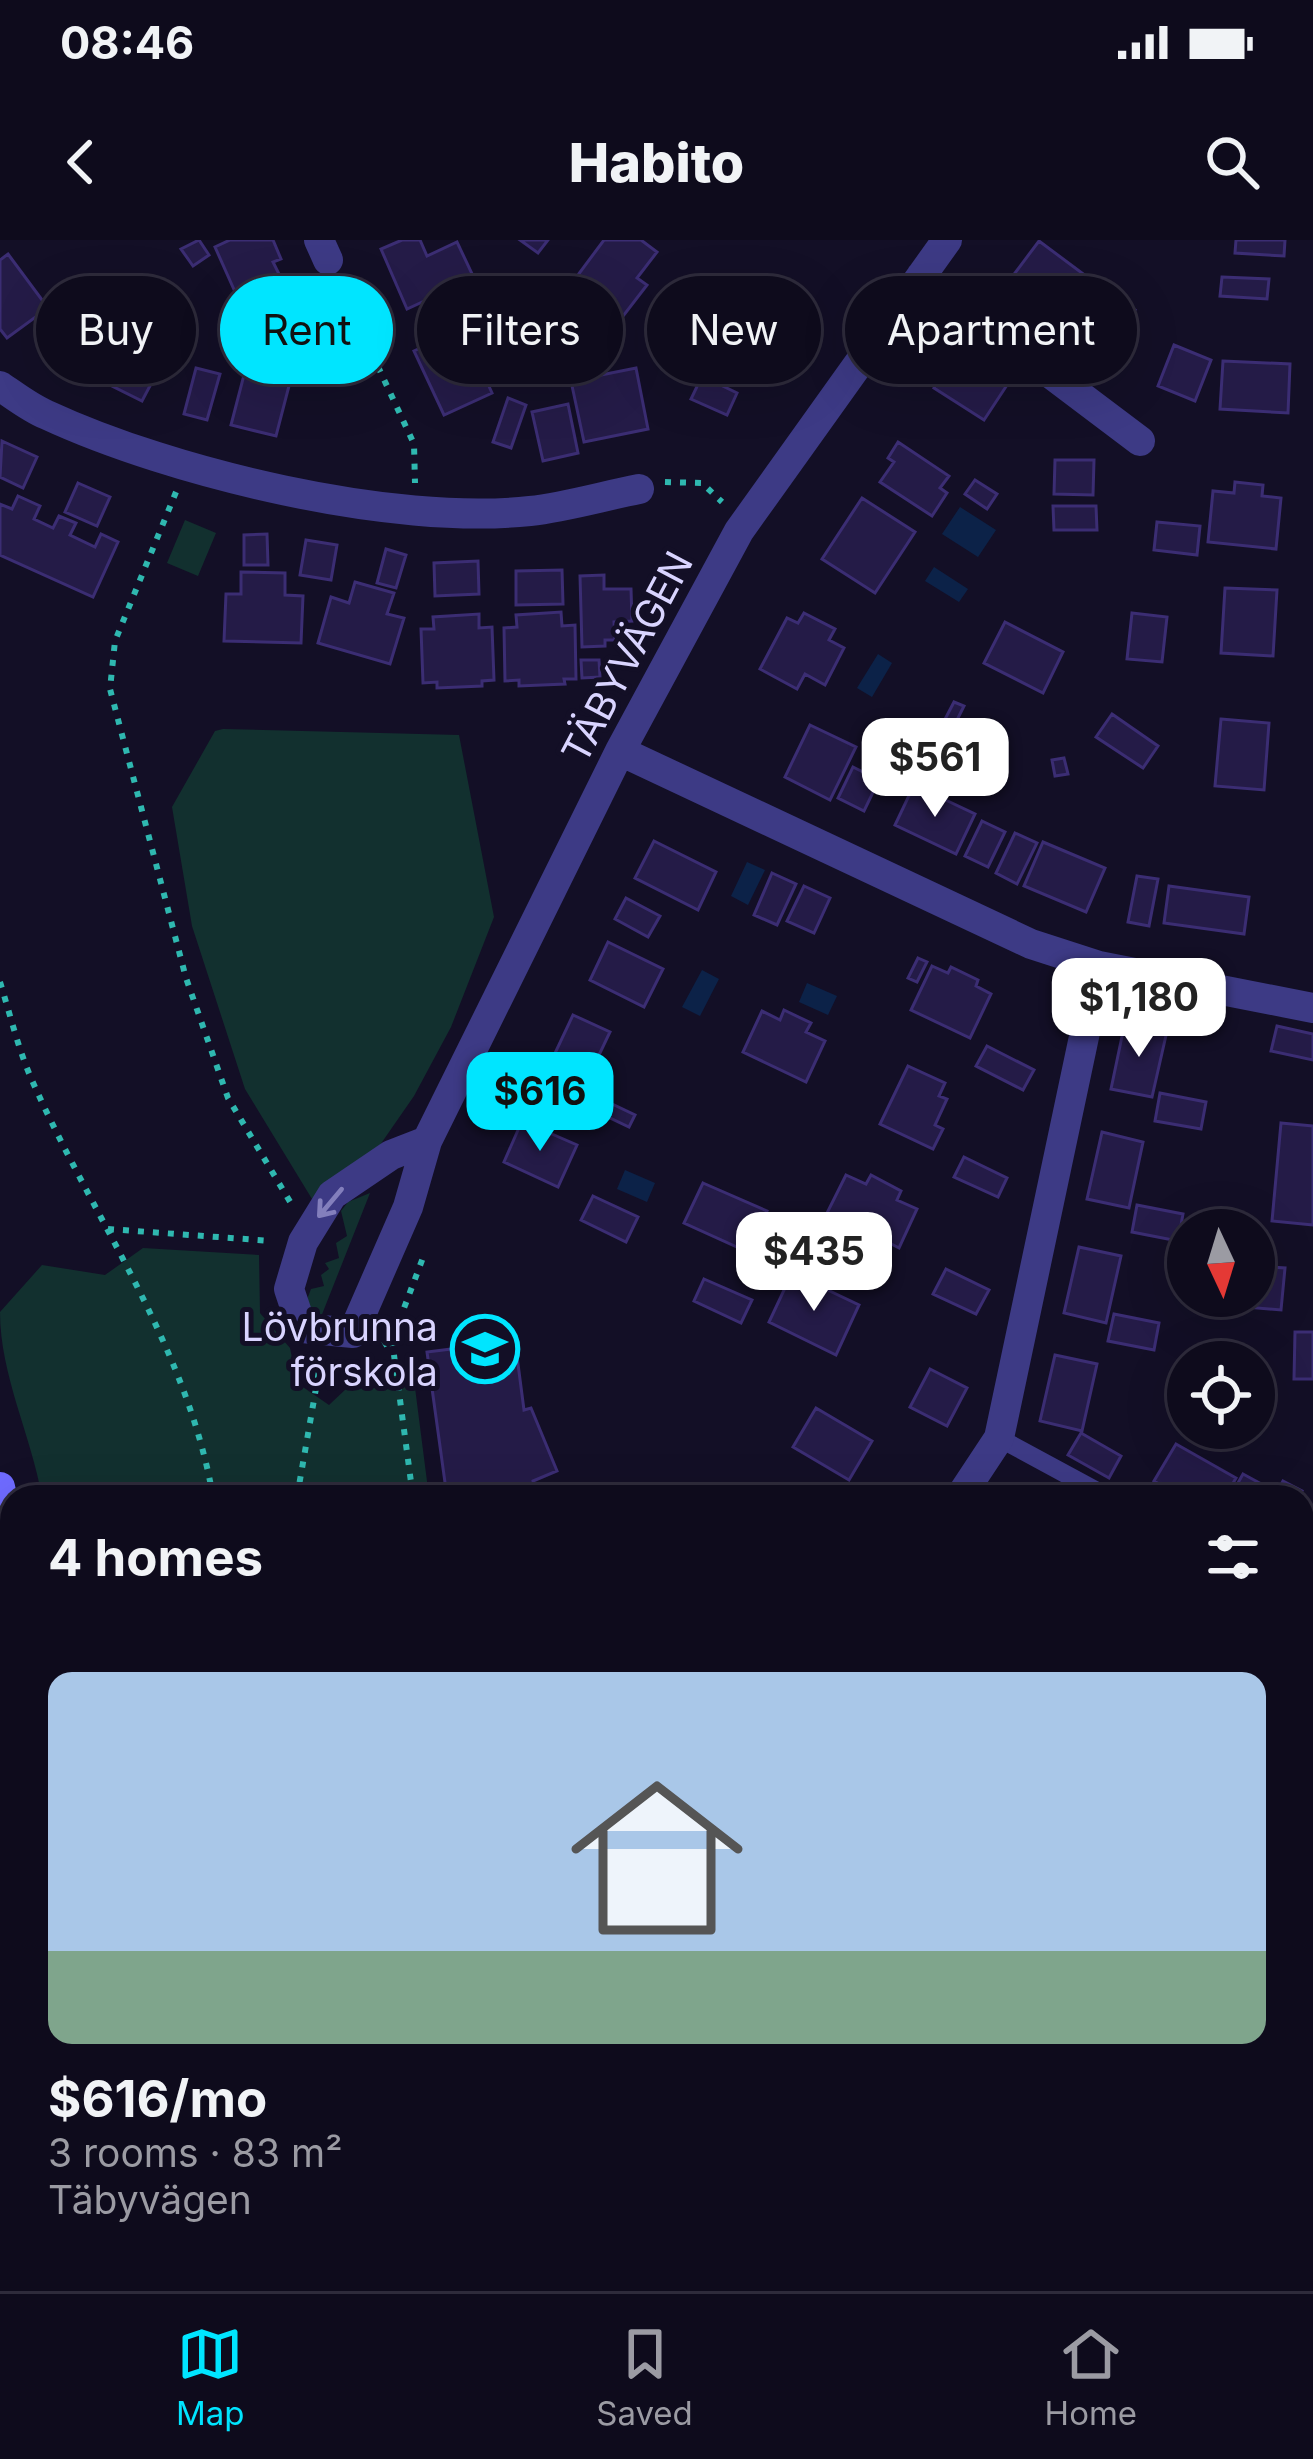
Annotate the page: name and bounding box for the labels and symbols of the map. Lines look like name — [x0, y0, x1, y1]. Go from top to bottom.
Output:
street label: TÄBYVÄGEN — [551, 543, 702, 770]
pin: $561 — [864, 718, 1006, 820]
pin: $1,180 — [1041, 958, 1237, 1060]
pin: $616 — [469, 1052, 611, 1154]
one-way arrow — [317, 1187, 344, 1219]
north arrow — [1167, 1209, 1275, 1317]
pin: $435 — [743, 1212, 885, 1314]
place label: Lövbrunna förskola — [242, 1303, 438, 1395]
school or university icon: Lövbrunna förskola — [450, 1314, 520, 1384]

